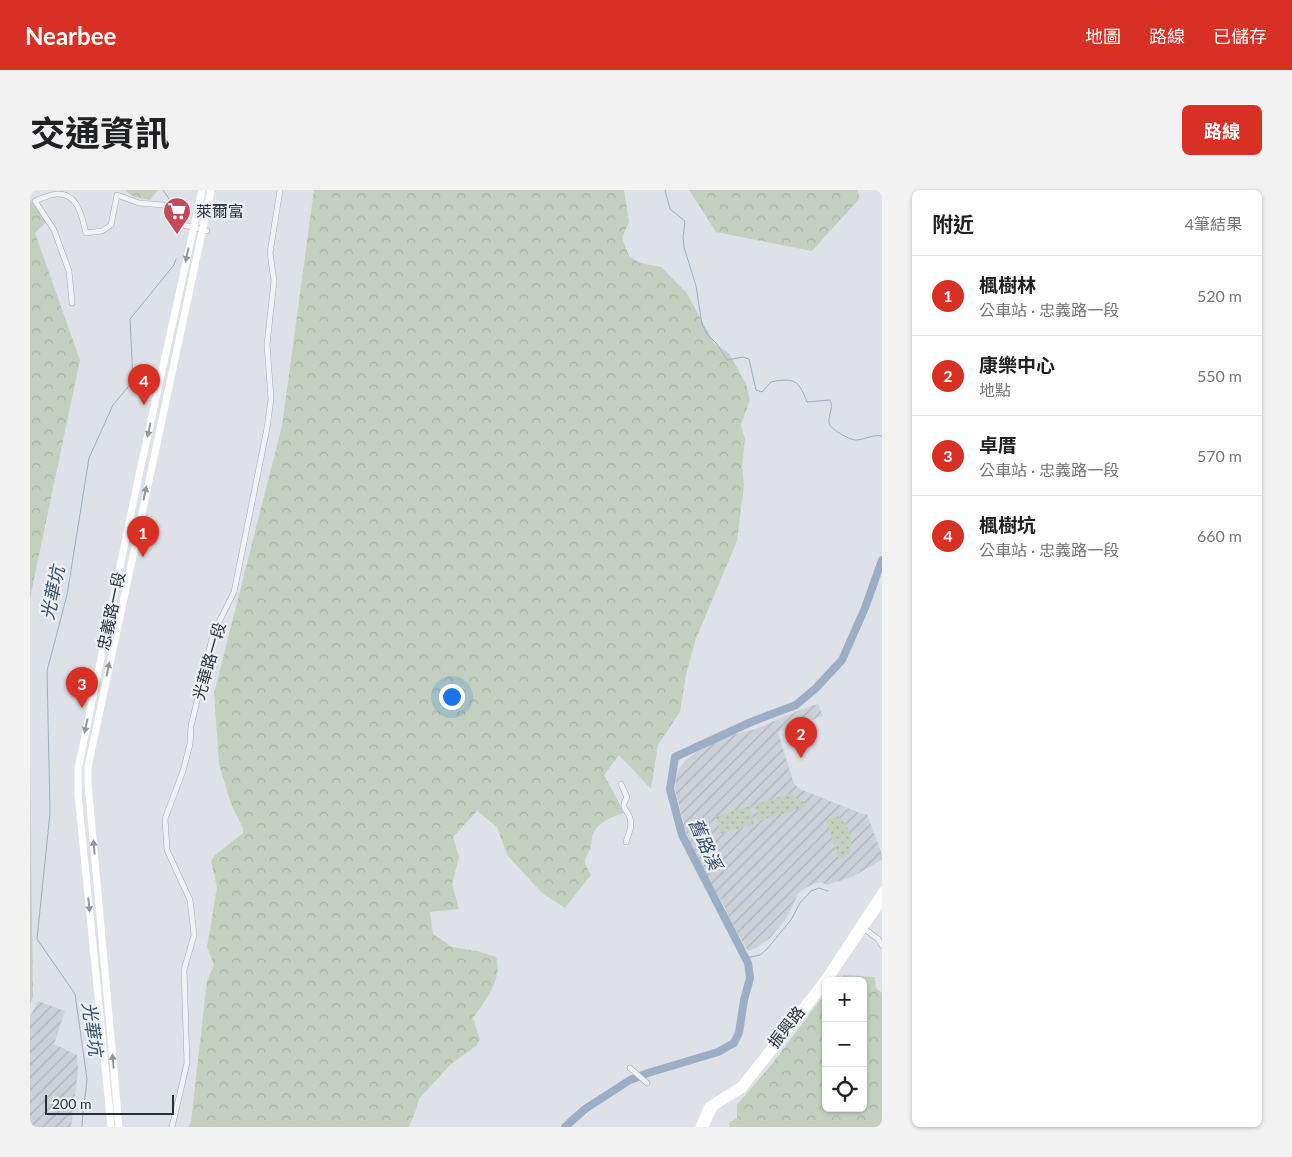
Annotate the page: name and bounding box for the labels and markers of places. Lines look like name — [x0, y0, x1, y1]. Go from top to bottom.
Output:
supermarket icon: 萊爾富 — [162, 196, 192, 235]
place label: 萊爾富 — [196, 201, 244, 220]
pin: 4 — [128, 364, 160, 405]
pin: 1 — [127, 516, 159, 557]
pin: 3 — [66, 667, 98, 708]
pin: 2 — [785, 717, 817, 758]

